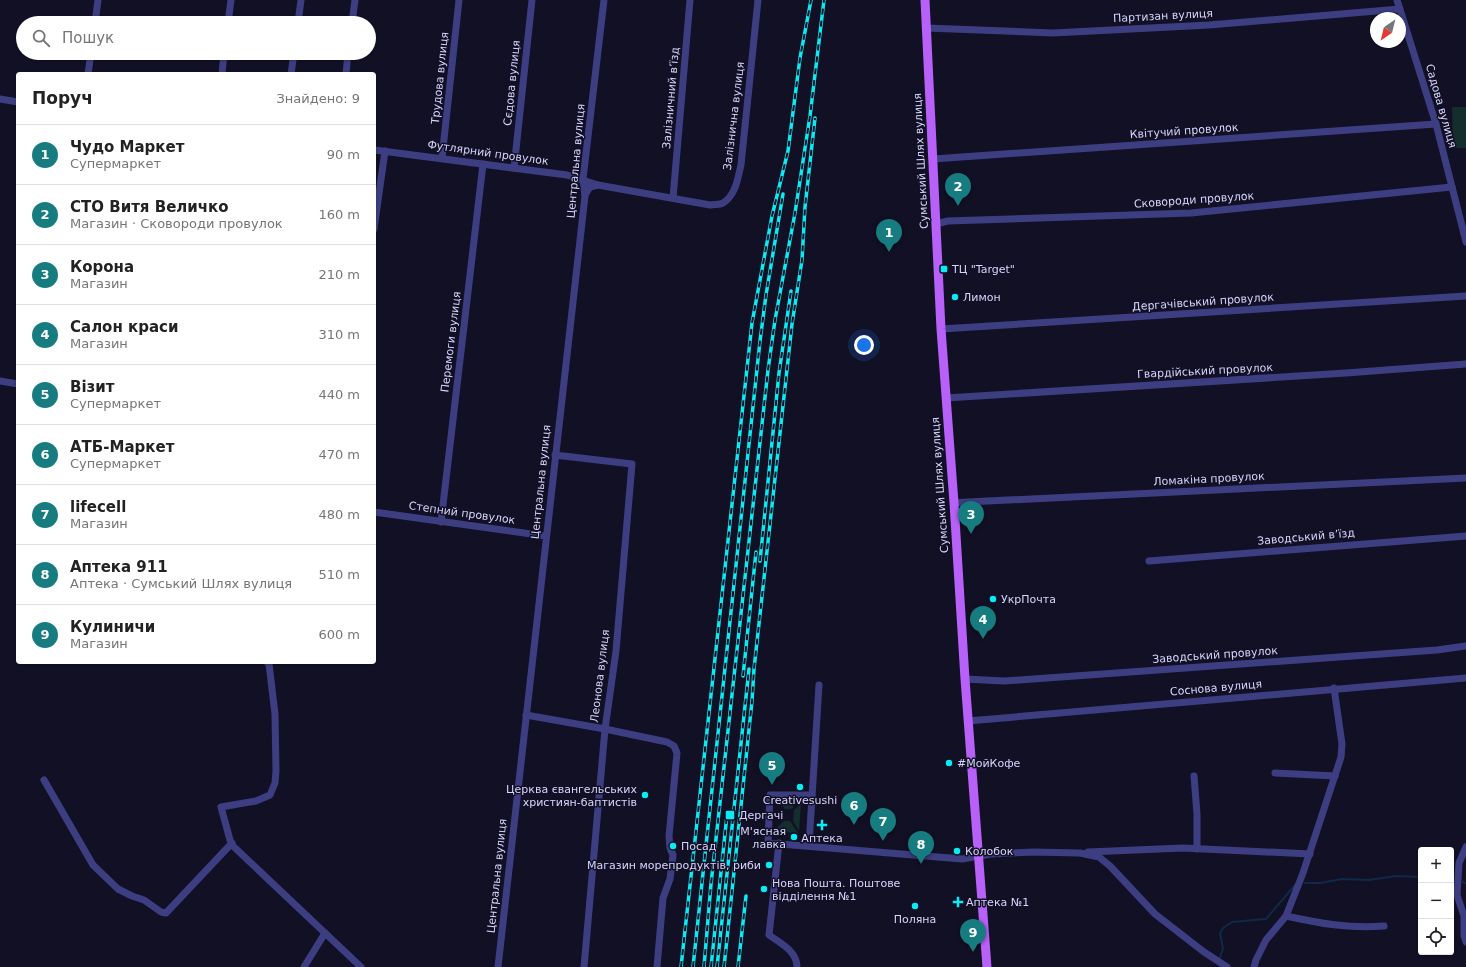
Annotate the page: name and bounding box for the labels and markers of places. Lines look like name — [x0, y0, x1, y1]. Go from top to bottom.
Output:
pin: 2 — [945, 173, 971, 206]
pin: 1 — [876, 219, 902, 252]
place label: ТЦ "Target" — [951, 263, 1015, 276]
marker: ТЦ "Target" — [939, 264, 949, 274]
place label: Лимон — [963, 291, 1001, 304]
marker: Лимон — [950, 292, 960, 302]
pin: 3 — [958, 501, 984, 534]
place label: УкрПочта — [1001, 593, 1056, 606]
marker: УкрПочта — [988, 594, 998, 604]
pin: 4 — [970, 606, 996, 639]
pin: 5 — [759, 752, 785, 785]
place label: #МойКофе — [957, 757, 1021, 770]
marker: #МойКофе — [944, 758, 954, 768]
marker: Creativesushi — [795, 782, 805, 792]
place label: Церква євангельських християн-баптистів — [506, 783, 637, 809]
marker: Церква євангельських християн-баптистів — [640, 790, 650, 800]
pin: 6 — [841, 792, 867, 825]
place label: Creativesushi — [763, 794, 837, 807]
pin: 7 — [870, 808, 896, 841]
marker: Дергачі — [724, 809, 736, 821]
place label: Дергачі — [739, 809, 783, 822]
marker: Аптека — [817, 820, 827, 830]
place label: М'ясная лавка — [740, 825, 786, 851]
pin: 8 — [908, 831, 934, 864]
marker: М'ясная лавка — [789, 832, 799, 842]
place label: Аптека — [801, 832, 843, 845]
place label: Посад — [681, 840, 717, 853]
marker: Посад — [668, 841, 678, 851]
place label: Колобок — [965, 845, 1014, 858]
marker: Колобок — [952, 846, 962, 856]
place label: Магазин морепродуктів, риби — [587, 859, 761, 872]
marker: Магазин морепродуктів, риби — [764, 860, 774, 870]
place label: Нова Пошта. Поштове відділення №1 — [772, 877, 901, 903]
marker: Нова Пошта. Поштове відділення №1 — [759, 884, 769, 894]
place label: Аптека №1 — [966, 896, 1029, 909]
marker: Аптека №1 — [953, 897, 963, 907]
marker: Поляна — [910, 901, 920, 911]
place label: Поляна — [894, 913, 936, 926]
pin: 9 — [960, 919, 986, 952]

